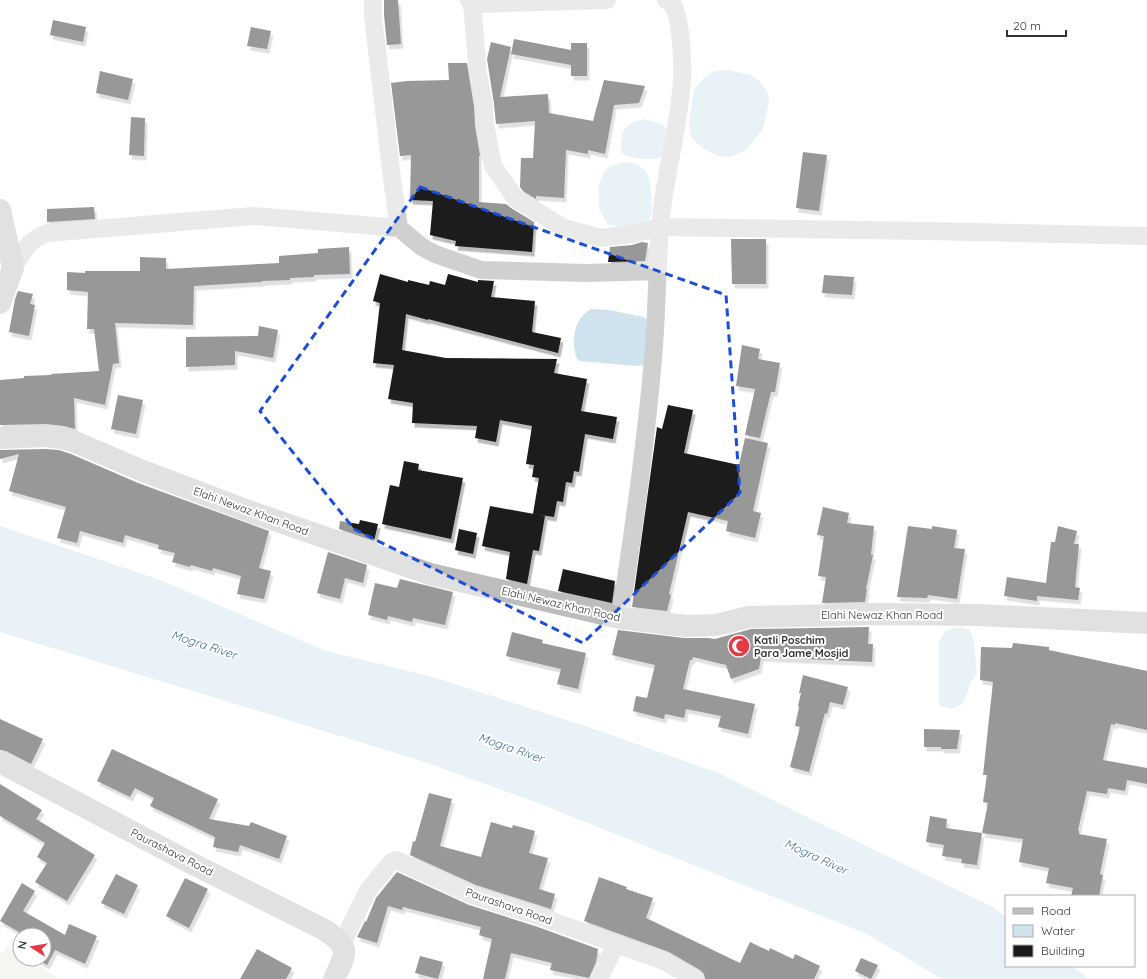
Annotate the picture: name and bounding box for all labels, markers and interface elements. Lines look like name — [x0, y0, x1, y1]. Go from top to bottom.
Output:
scale bar — [1007, 12, 1066, 38]
text: 20 m — [1013, 18, 1041, 33]
street label: Elahi Newaz Khan Road — [192, 484, 310, 538]
street label: Elahi Newaz Khan Road — [500, 584, 622, 624]
street label: Elahi Newaz Khan Road — [821, 608, 943, 622]
water label: Mogra River — [170, 627, 240, 663]
mosque icon: Katli Poschim Para Jame Mosjid — [726, 633, 752, 659]
place label: Katli Poschim Para Jame Mosjid — [754, 633, 849, 660]
water label: Mogra River — [477, 729, 547, 766]
street label: Paurashava Road — [128, 825, 216, 879]
water label: Mogra River — [782, 835, 851, 878]
street label: Paurashava Road — [464, 885, 554, 927]
legend — [1005, 895, 1135, 967]
text: Road — [1041, 903, 1071, 918]
text: Water — [1041, 923, 1076, 938]
north arrow — [12, 927, 52, 967]
text: N — [15, 940, 30, 950]
text: Building — [1041, 943, 1085, 958]

